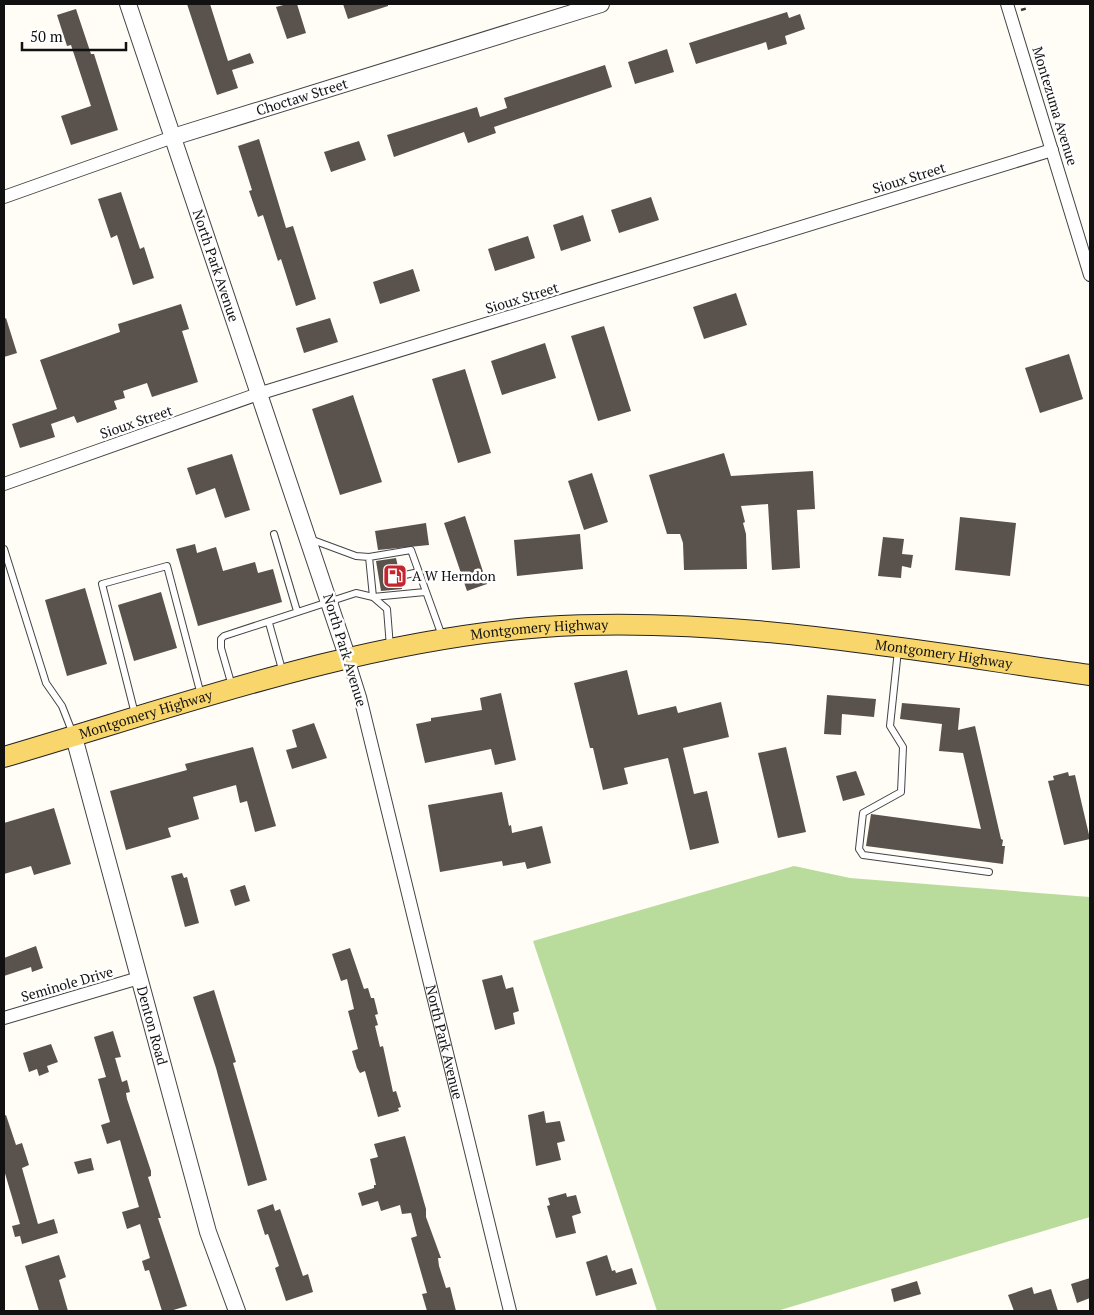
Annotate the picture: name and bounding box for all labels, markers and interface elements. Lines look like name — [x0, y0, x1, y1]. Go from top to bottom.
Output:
scale bar — [22, 20, 126, 52]
text: 50 m — [30, 26, 63, 46]
street label: Montezuma Avenue — [1028, 44, 1083, 168]
street label: Choctaw Street — [254, 73, 351, 120]
street label: Sioux Street — [870, 157, 949, 198]
street label: North Park Avenue — [189, 207, 244, 324]
street label: Sioux Street — [483, 277, 562, 318]
street label: Sioux Street — [97, 400, 175, 443]
fuel station icon: A W Herndon — [382, 563, 408, 589]
place label: A W Herndon — [412, 566, 497, 585]
street label: North Park Avenue — [319, 591, 372, 709]
street label: Montgomery Highway — [469, 615, 609, 644]
street label: Montgomery Highway — [874, 634, 1015, 673]
street label: Montgomery Highway — [77, 684, 215, 743]
street label: Seminole Drive — [19, 961, 115, 1006]
street label: North Park Avenue — [422, 983, 468, 1101]
street label: Denton Road — [133, 984, 172, 1067]

